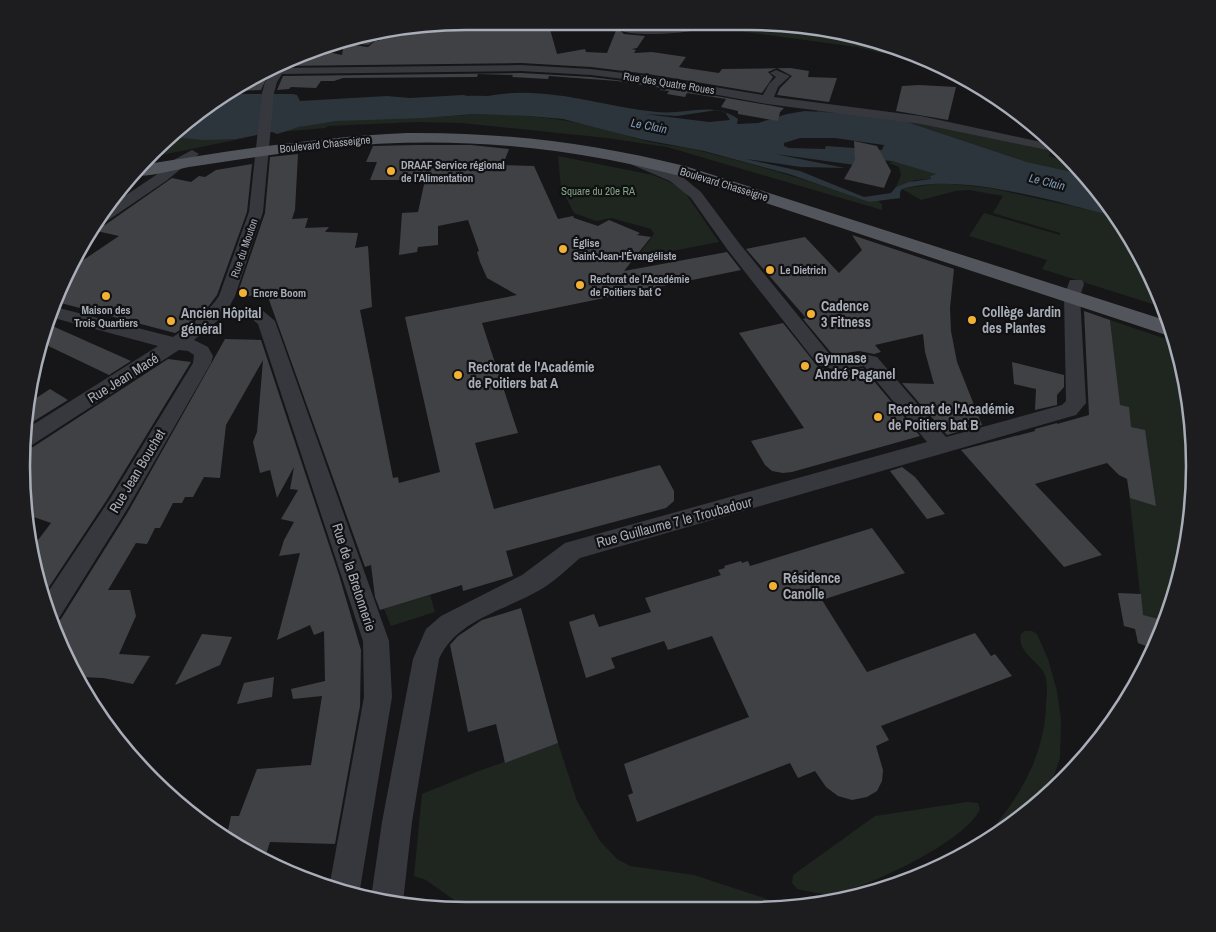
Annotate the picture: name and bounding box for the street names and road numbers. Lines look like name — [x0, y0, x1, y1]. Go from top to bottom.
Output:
street label: Rue des Quatre Roues — [622, 69, 716, 97]
street label: Boulevard Chasseigne — [279, 132, 371, 156]
street label: Boulevard Chasseigne — [678, 164, 770, 204]
street label: Rue du Mouton — [227, 217, 261, 279]
street label: Rue Jean Macé — [84, 349, 162, 407]
street label: Rue Jean Bouchet — [105, 426, 169, 516]
street label: Rue Guillaume 7 le Troubadour — [594, 493, 754, 551]
street label: Rue de la Bretonnerie — [328, 521, 380, 633]

